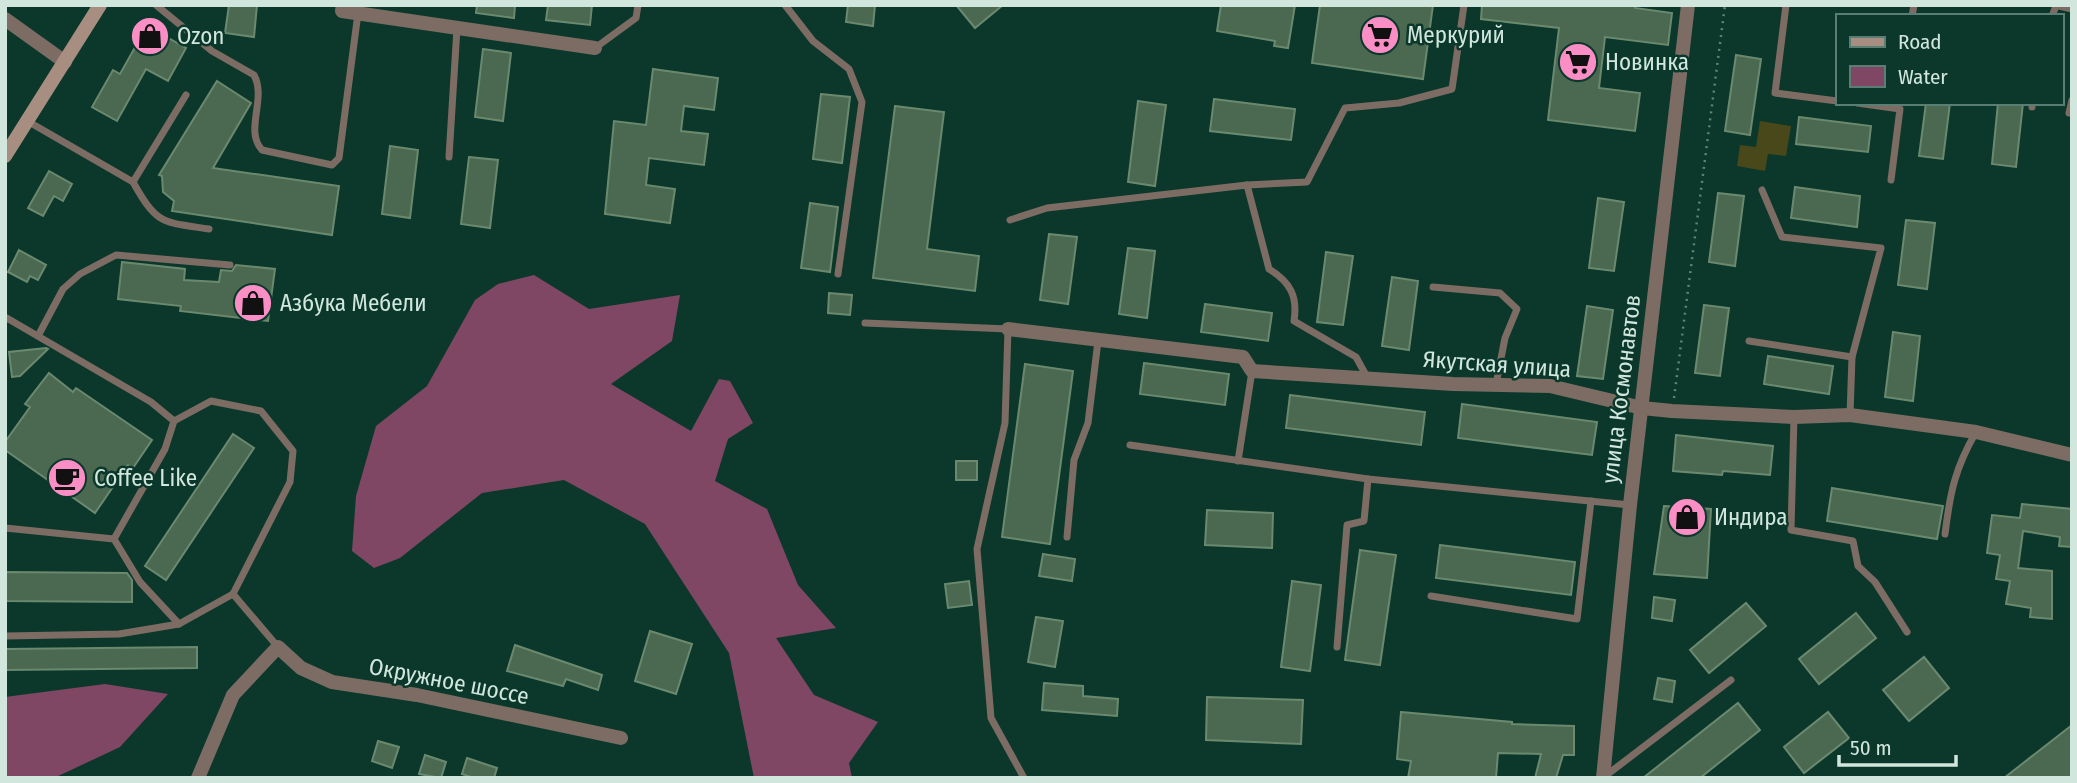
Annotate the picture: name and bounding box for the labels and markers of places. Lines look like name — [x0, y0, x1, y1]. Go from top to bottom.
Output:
supermarket icon: Меркурий — [1359, 14, 1401, 56]
shop icon: Ozon — [129, 15, 171, 57]
place label: Меркурий — [1407, 21, 1505, 49]
place label: Ozon — [177, 22, 224, 50]
supermarket icon: Новинка — [1557, 41, 1599, 83]
place label: Новинка — [1605, 48, 1689, 76]
shop icon: Азбука Мебели — [232, 282, 274, 324]
place label: Азбука Мебели — [280, 289, 427, 317]
cafe icon: Coffee Like — [46, 457, 88, 499]
place label: Coffee Like — [94, 464, 197, 492]
shop icon: Индира — [1666, 496, 1708, 538]
place label: Индира — [1714, 503, 1787, 531]

